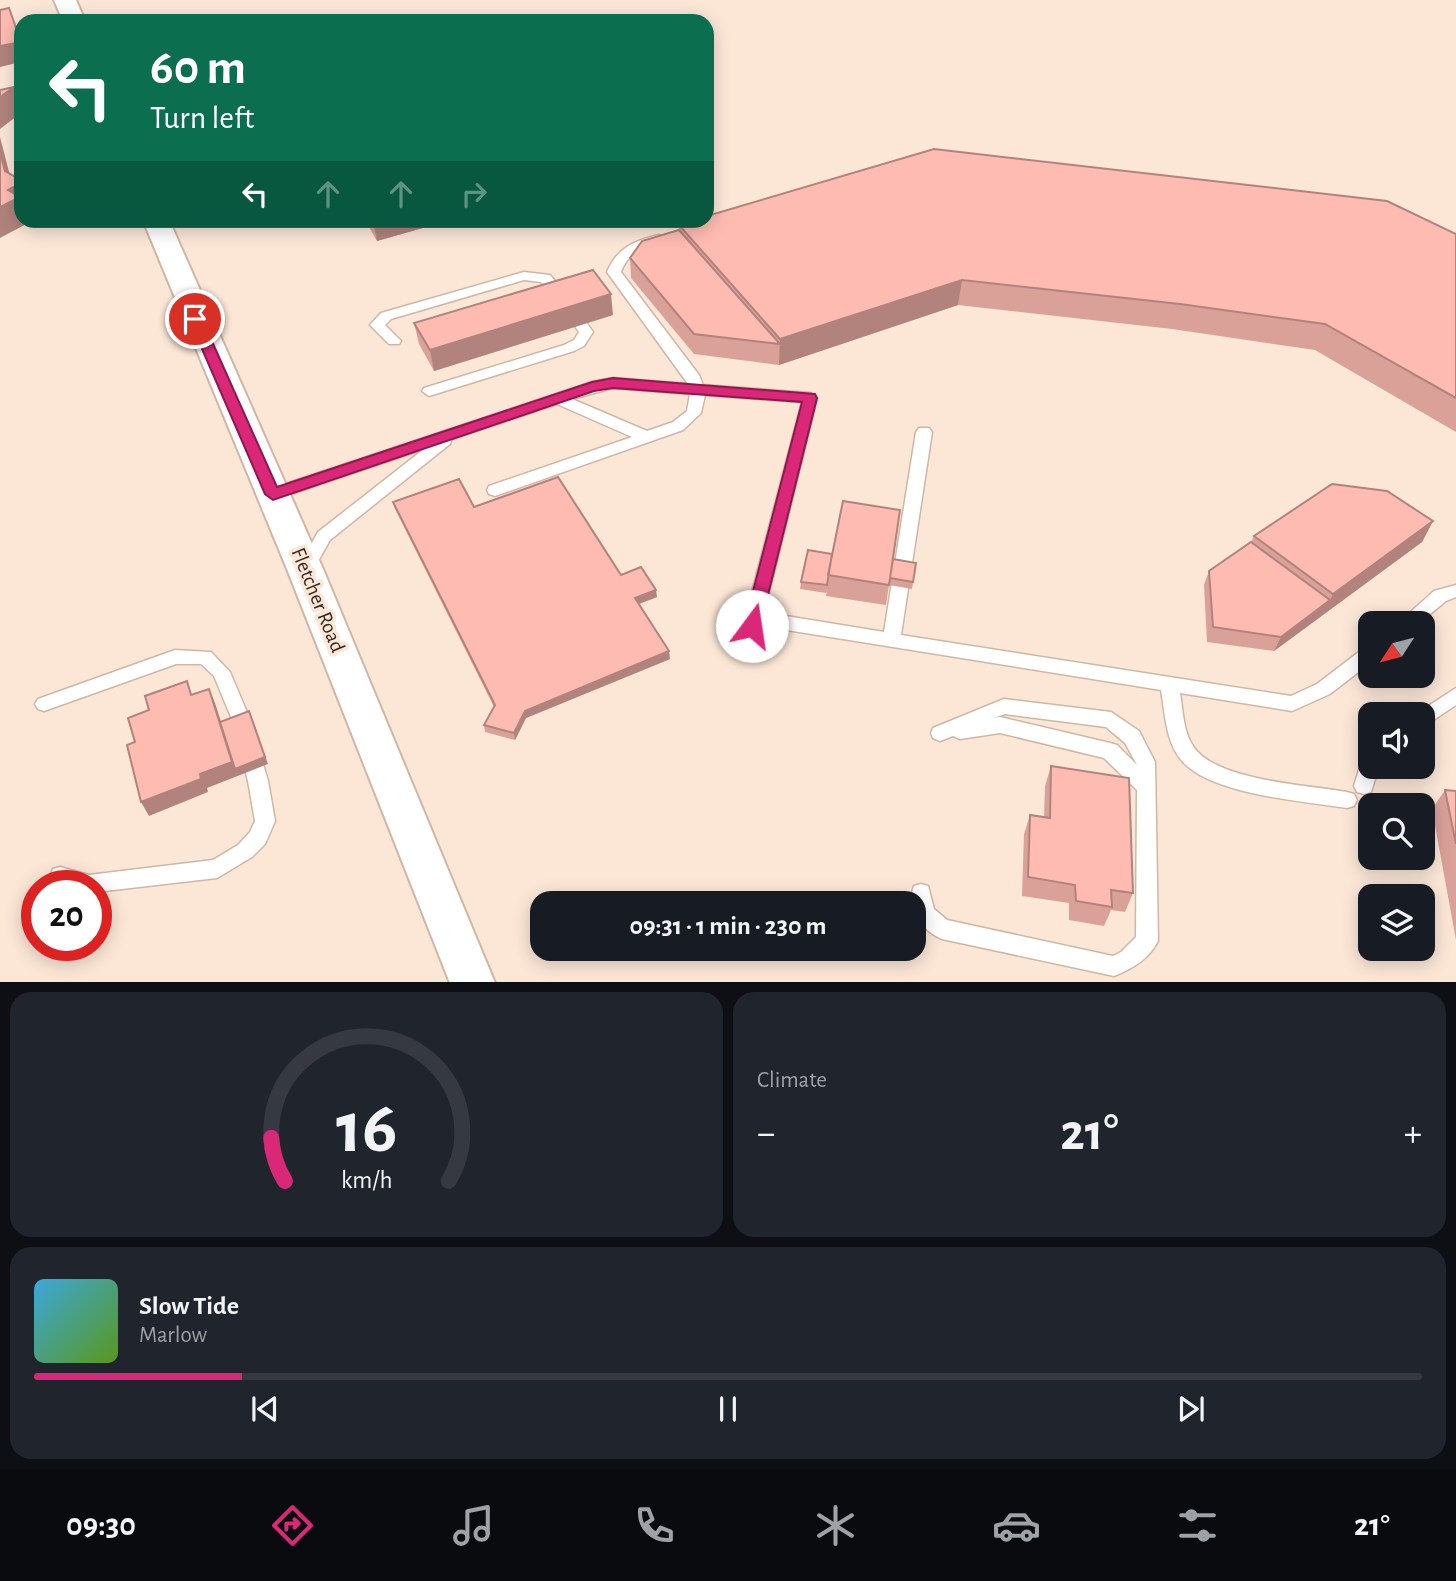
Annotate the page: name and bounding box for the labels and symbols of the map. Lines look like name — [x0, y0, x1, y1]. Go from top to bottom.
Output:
pin — [165, 289, 225, 349]
street label: Fletcher Road — [287, 545, 349, 656]
position arrow — [715, 589, 789, 663]
north arrow — [1358, 611, 1435, 688]
speed limit sign: 20 — [21, 870, 112, 961]

